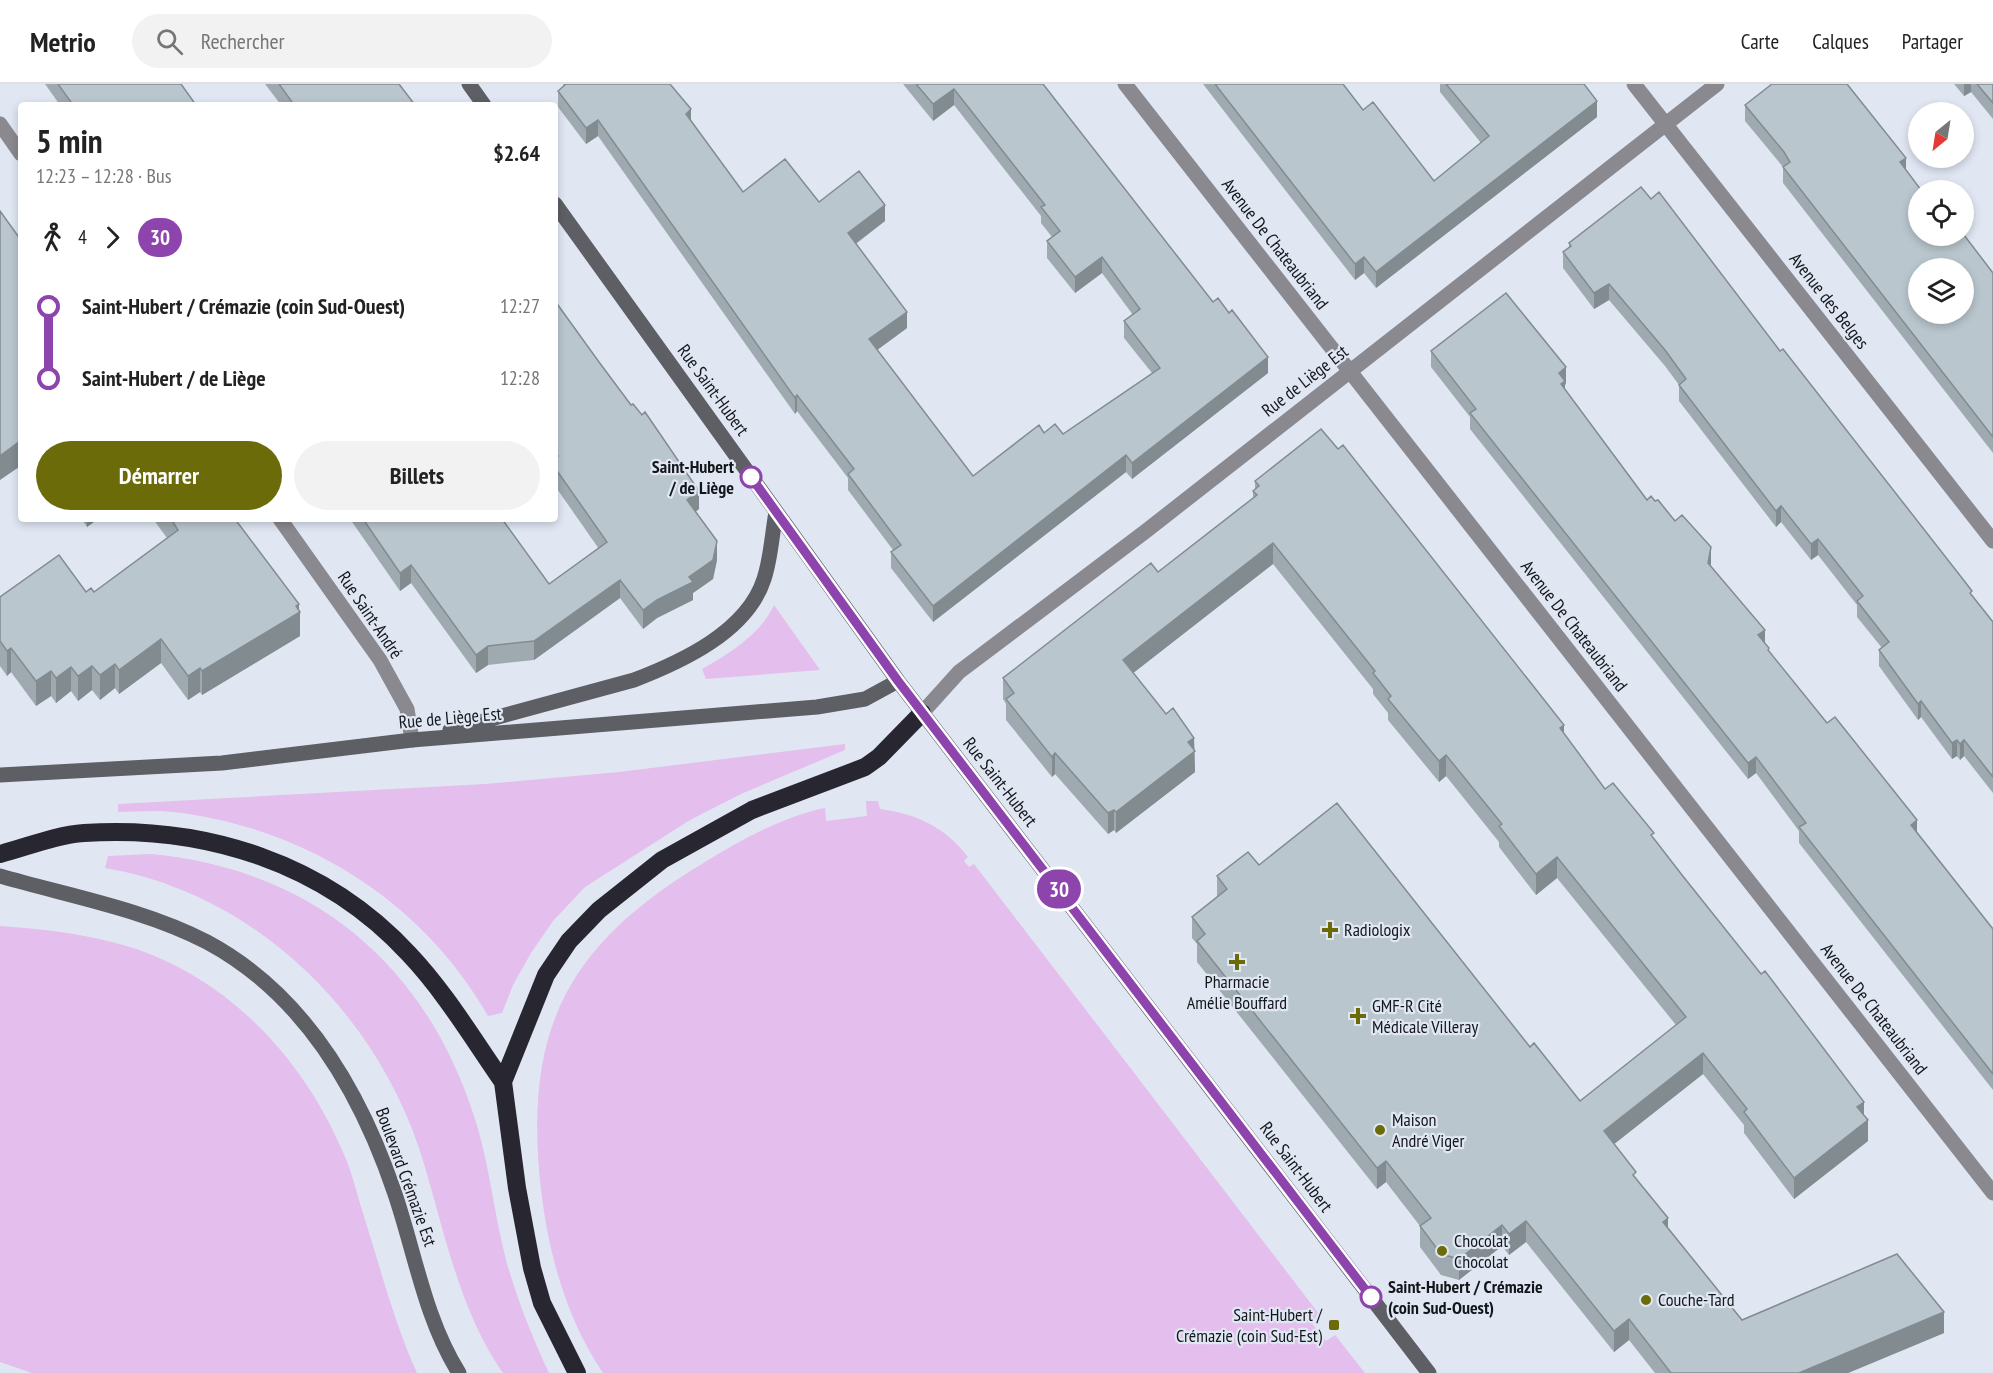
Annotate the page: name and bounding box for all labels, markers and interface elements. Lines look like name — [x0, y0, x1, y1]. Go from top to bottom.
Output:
search box — [132, 14, 552, 68]
text: Metrio — [30, 23, 96, 60]
icon: search — [153, 25, 186, 58]
text: Rechercher — [201, 27, 285, 55]
text: Carte — [1741, 28, 1779, 55]
text: Calques — [1812, 28, 1869, 55]
text: Partager — [1902, 28, 1963, 55]
north arrow — [1908, 102, 1974, 168]
map controls — [1908, 102, 1974, 324]
text: 5 min — [36, 119, 103, 162]
text: $2.64 — [493, 139, 540, 167]
text: 12:23 – 12:28 · Bus — [36, 163, 171, 189]
street label: Avenue De Chateaubriand — [1217, 173, 1334, 314]
button: locate — [1908, 180, 1974, 246]
icon: walk — [36, 221, 69, 254]
icon: forward — [96, 221, 129, 254]
text: 4 — [78, 224, 87, 250]
text: 30 — [150, 224, 170, 251]
street label: Avenue des Belges — [1785, 248, 1874, 353]
button: layers — [1908, 258, 1974, 324]
text: Saint-Hubert / Crémazie (coin Sud-Ouest) — [82, 292, 405, 320]
text: 12:27 — [500, 293, 540, 319]
street label: Rue Saint-Hubert — [673, 340, 754, 440]
street label: Rue de Liège Est — [1257, 340, 1352, 421]
text: Saint-Hubert / de Liège — [82, 364, 266, 392]
text: 12:28 — [500, 365, 540, 391]
button: Démarrer — [36, 441, 282, 510]
button: Billets — [294, 441, 540, 510]
place label: Saint-Hubert / de Liège — [652, 455, 735, 499]
marker: Saint-Hubert / de Liège — [740, 466, 762, 488]
street label: Avenue De Chateaubriand — [1516, 555, 1633, 696]
street label: Rue Saint-André — [333, 567, 408, 663]
street label: Rue de Liège Est — [398, 702, 502, 733]
street label: Rue Saint-Hubert — [958, 732, 1042, 831]
line badge: 30 — [1032, 870, 1086, 908]
text: 30 — [1049, 876, 1069, 903]
place label: Radiologix — [1344, 918, 1411, 941]
marker: Radiologix — [1321, 921, 1339, 939]
street label: Avenue De Chateaubriand — [1816, 938, 1933, 1079]
marker: Pharmacie Amélie Bouffard — [1230, 955, 1244, 969]
place label: Pharmacie Amélie Bouffard — [1187, 970, 1287, 1014]
place label: GMF-R Cité Médicale Villeray — [1372, 994, 1478, 1038]
marker: GMF-R Cité Médicale Villeray — [1349, 1007, 1367, 1025]
street label: Boulevard Crémazie Est — [371, 1104, 442, 1249]
place label: Maison André Viger — [1392, 1108, 1464, 1152]
street label: Rue Saint-Hubert — [1255, 1117, 1338, 1216]
marker: Maison André Viger — [1373, 1123, 1387, 1137]
place label: Chocolat Chocolat — [1454, 1229, 1508, 1273]
marker: Chocolat Chocolat — [1435, 1244, 1449, 1258]
place label: Saint-Hubert / Crémazie (coin Sud-Ouest) — [1388, 1275, 1543, 1319]
marker: Saint-Hubert / Crémazie (coin Sud-Ouest) — [1360, 1286, 1382, 1308]
place label: Couche-Tard — [1658, 1288, 1734, 1311]
marker: Couche-Tard — [1639, 1293, 1653, 1307]
place label: Saint-Hubert / Crémazie (coin Sud-Est) — [1176, 1303, 1323, 1347]
marker: Saint-Hubert / Crémazie (coin Sud-Est) — [1327, 1318, 1341, 1332]

